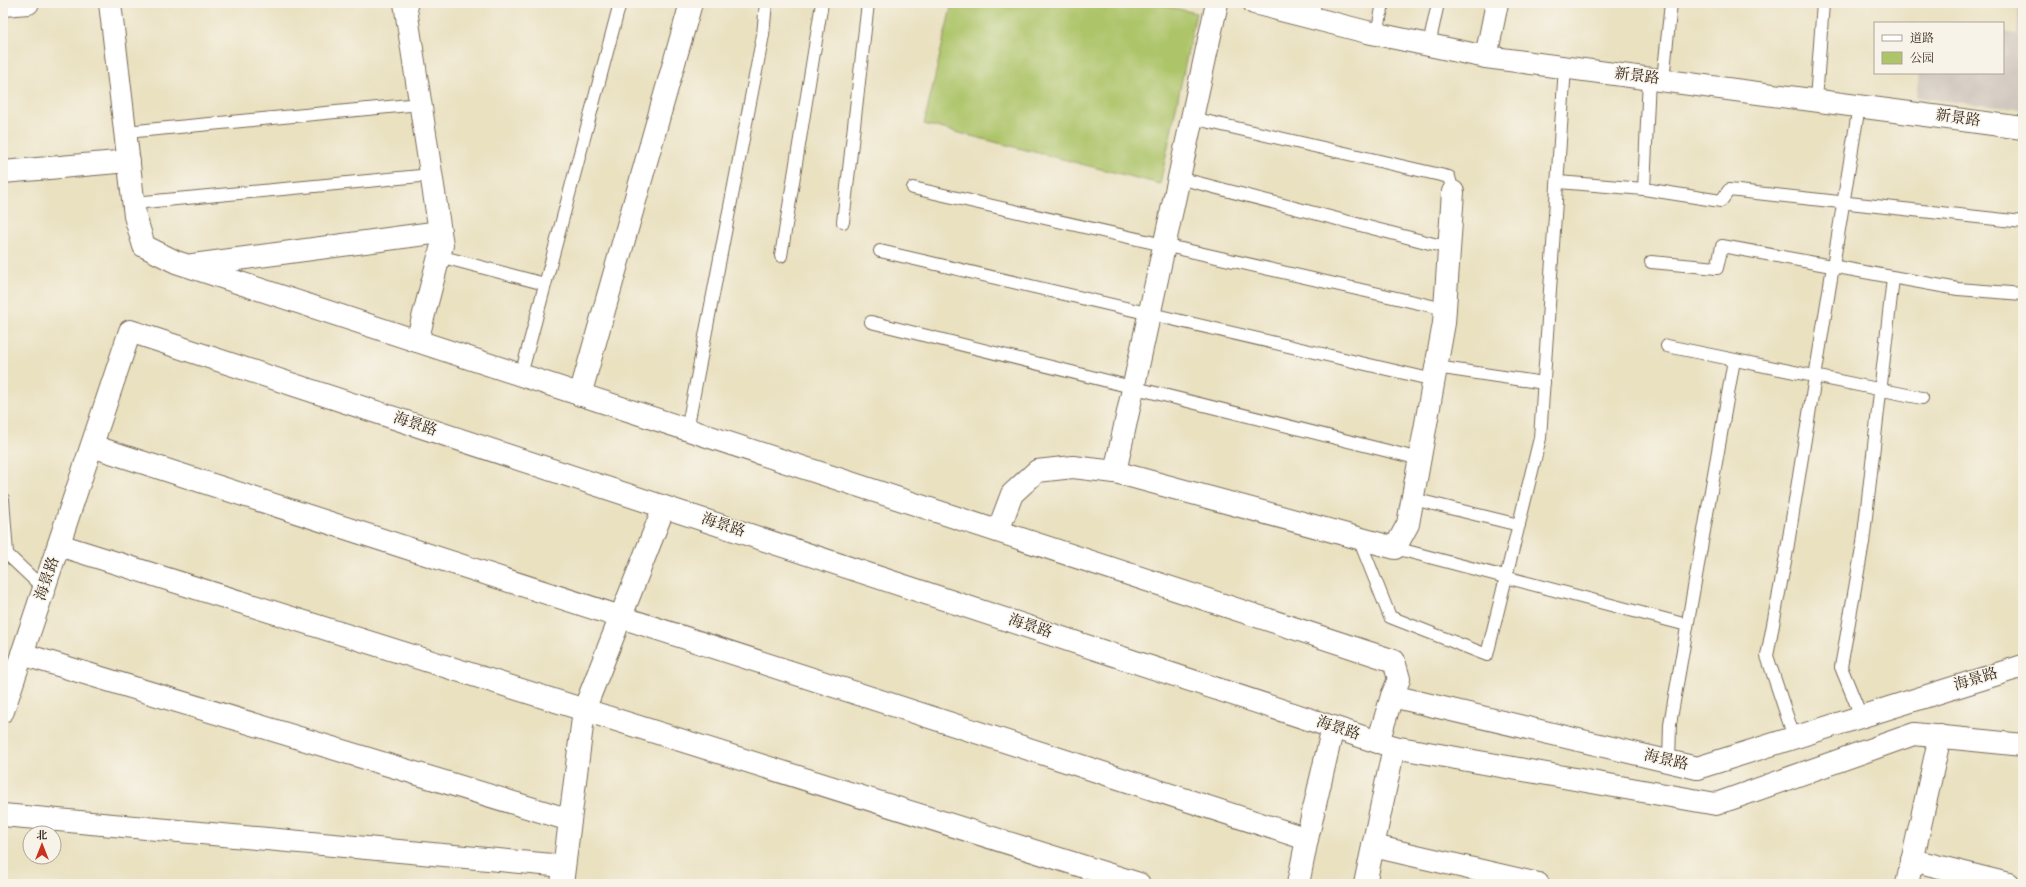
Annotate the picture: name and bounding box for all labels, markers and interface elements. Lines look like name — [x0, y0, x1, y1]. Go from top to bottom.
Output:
legend — [1874, 22, 2004, 74]
text: 道路 — [1910, 31, 1934, 45]
text: 公园 — [1910, 52, 1934, 65]
street label: 新景路 — [1614, 65, 1660, 87]
street label: 新景路 — [1935, 106, 1982, 130]
street label: 海景路 — [391, 409, 439, 439]
street label: 海景路 — [699, 510, 747, 540]
street label: 海景路 — [32, 555, 62, 603]
street label: 海景路 — [1006, 611, 1054, 641]
street label: 海景路 — [1952, 664, 2000, 694]
street label: 海景路 — [1314, 713, 1362, 743]
street label: 海景路 — [1642, 747, 1690, 773]
north arrow — [22, 825, 62, 865]
text: 北 — [37, 830, 48, 842]

